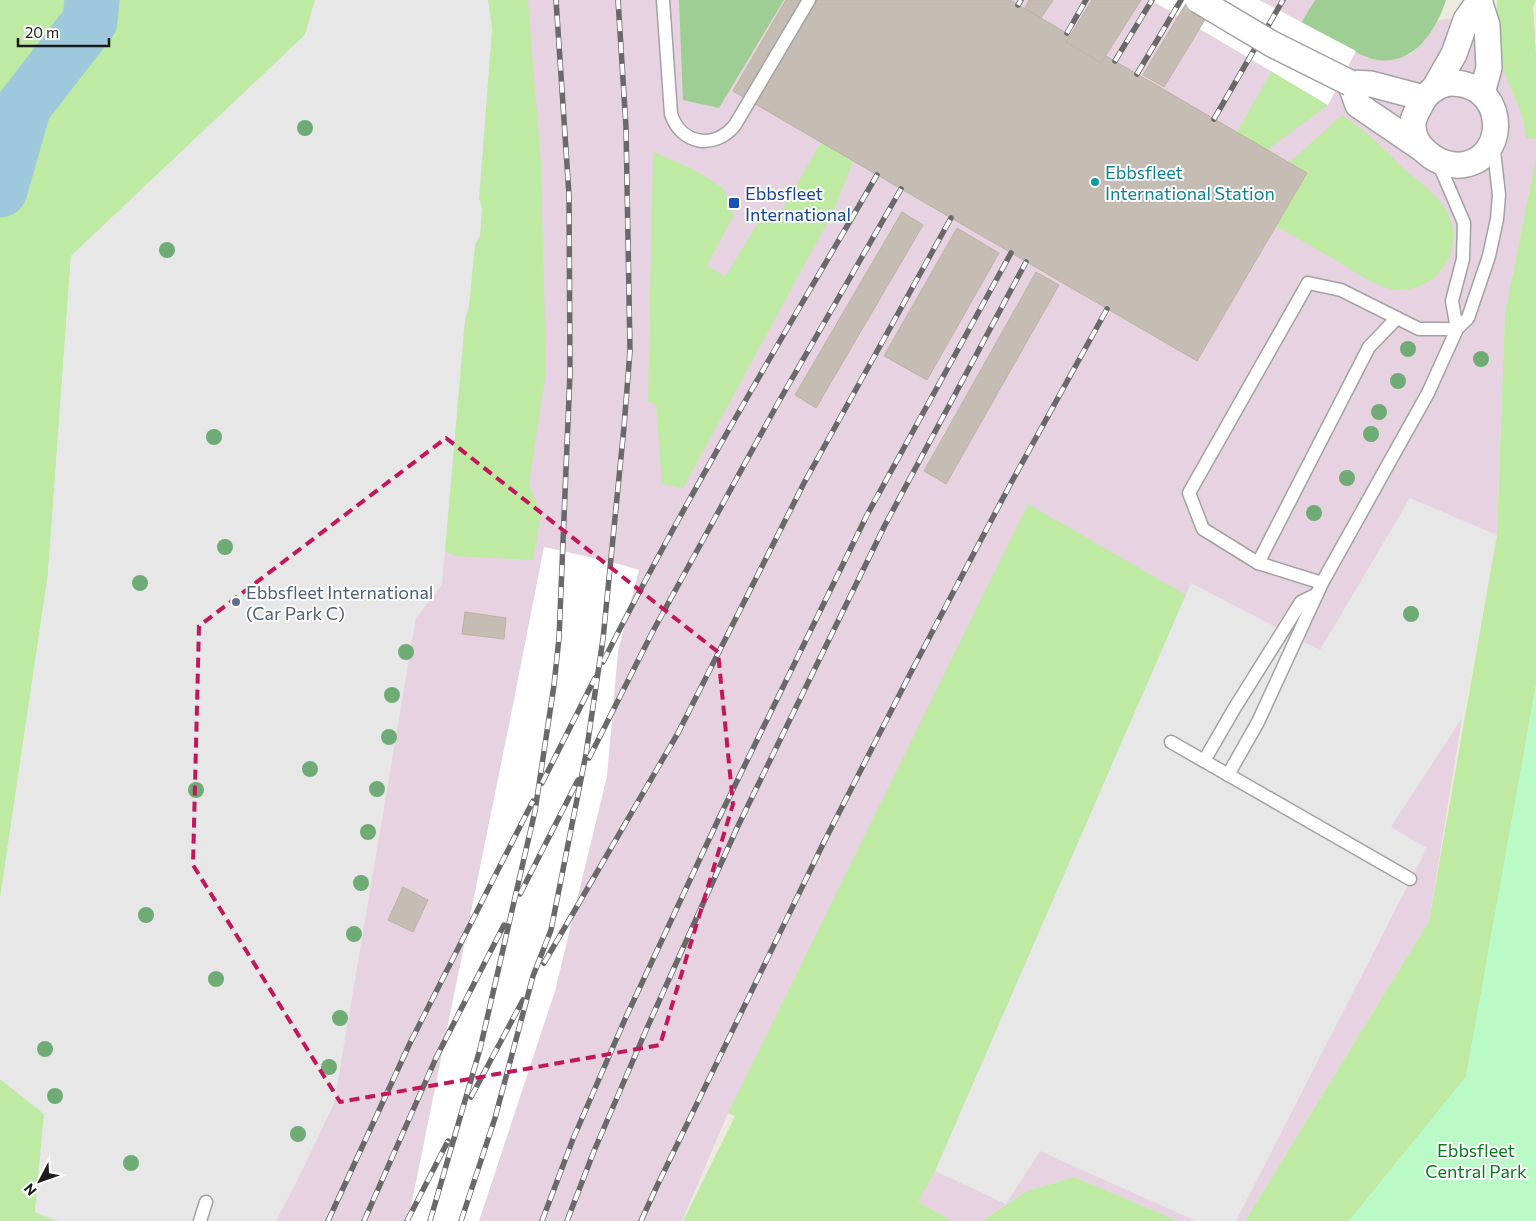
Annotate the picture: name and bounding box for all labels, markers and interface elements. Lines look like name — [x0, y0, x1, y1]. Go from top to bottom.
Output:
scale bar — [18, 15, 109, 47]
text: 20 m — [25, 23, 59, 41]
place label: Ebbsfleet International Station — [1105, 161, 1275, 204]
marker: Ebbsfleet International Station — [1089, 176, 1101, 188]
place label: Ebbsfleet International — [745, 182, 851, 225]
marker: Ebbsfleet International — [727, 196, 741, 210]
place label: Ebbsfleet International (Car Park C) — [246, 581, 433, 624]
marker: Ebbsfleet International (Car Park C) — [230, 596, 242, 608]
park label: Ebbsfleet Central Park — [1425, 1139, 1527, 1182]
north arrow — [15, 1156, 65, 1206]
text: N — [20, 1180, 40, 1199]

